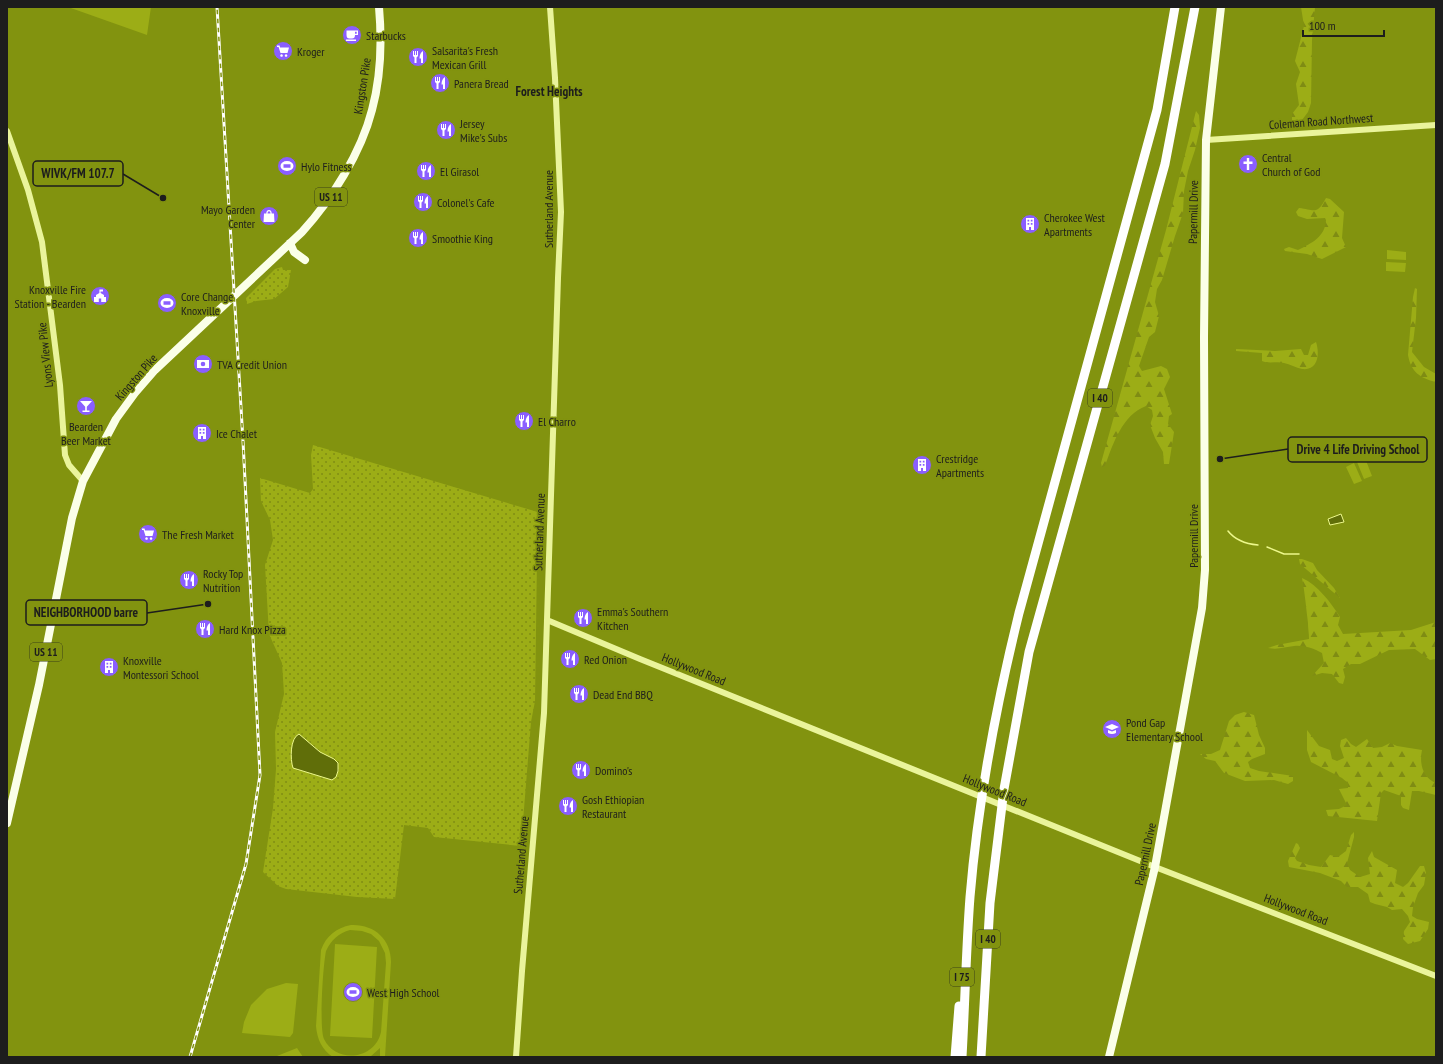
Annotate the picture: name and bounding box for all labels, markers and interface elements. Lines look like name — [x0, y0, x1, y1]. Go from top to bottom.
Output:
scale bar — [1303, 12, 1384, 38]
text: 100 m — [1309, 18, 1336, 33]
cafe icon: Starbucks — [341, 24, 363, 46]
place label: Starbucks — [366, 28, 406, 43]
supermarket icon: Kroger — [272, 40, 294, 62]
place label: Salsarita's Fresh Mexican Grill — [432, 43, 498, 72]
place label: Kroger — [297, 44, 325, 59]
restaurant icon: Salsarita's Fresh Mexican Grill — [407, 46, 429, 68]
street label: Kingston Pike — [350, 57, 374, 115]
restaurant icon: Panera Bread — [429, 72, 451, 94]
place label: Panera Bread — [454, 76, 509, 91]
district label: Forest Heights — [516, 83, 583, 100]
street label: Coleman Road Northwest — [1268, 110, 1374, 132]
place label: Jersey Mike's Subs — [459, 116, 507, 145]
restaurant icon: Jersey Mike's Subs — [435, 119, 457, 141]
place label: Central Church of God — [1262, 150, 1320, 179]
church icon: Central Church of God — [1237, 153, 1259, 175]
sports icon: Hylo Fitness — [276, 155, 298, 177]
place label: Hylo Fitness — [301, 159, 352, 174]
restaurant icon: El Girasol — [415, 160, 437, 182]
callout: WIVK/FM 107.7 — [33, 161, 123, 186]
place label: El Girasol — [440, 164, 479, 179]
text: WIVK/FM 107.7 — [40, 165, 115, 182]
street label: Sutherland Avenue — [541, 170, 556, 248]
street label: Papermill Drive — [1185, 180, 1201, 244]
road number: US 11 — [315, 188, 347, 206]
restaurant icon: Colonel's Cafe — [412, 191, 434, 213]
place label: Colonel's Cafe — [437, 195, 495, 210]
place label: Mayo Garden Center — [201, 202, 256, 231]
shop icon: Mayo Garden Center — [258, 205, 280, 227]
place label: Cherokee West Apartments — [1044, 210, 1106, 239]
building icon: Cherokee West Apartments — [1019, 213, 1041, 235]
restaurant icon: Smoothie King — [407, 227, 429, 249]
place label: Smoothie King — [432, 231, 493, 246]
place label: Knoxville Fire Station - Bearden — [15, 282, 86, 311]
public building icon: Knoxville Fire Station - Bearden — [89, 285, 111, 307]
place label: Core Change Knoxville — [181, 289, 233, 318]
sports icon: Core Change Knoxville — [156, 292, 178, 314]
street label: Lyons View Pike — [34, 322, 56, 388]
street label: Kingston Pike — [112, 351, 160, 403]
bank icon: TVA Credit Union — [192, 353, 214, 375]
place label: TVA Credit Union — [217, 357, 287, 372]
road number: I 40 — [1088, 389, 1112, 407]
bar icon: Bearden Beer Market — [75, 395, 97, 417]
restaurant icon: El Charro — [513, 410, 535, 432]
place label: El Charro — [538, 414, 576, 429]
place label: Bearden Beer Market — [61, 419, 112, 448]
building icon: Ice Chalet — [191, 422, 213, 444]
place label: Ice Chalet — [216, 426, 258, 441]
callout: Drive 4 Life Driving School — [1288, 437, 1427, 462]
text: Drive 4 Life Driving School — [1297, 441, 1420, 458]
place label: Crestridge Apartments — [936, 451, 984, 480]
building icon: Crestridge Apartments — [911, 454, 933, 476]
street label: Sutherland Avenue — [530, 493, 548, 571]
street label: Papermill Drive — [1186, 504, 1201, 568]
supermarket icon: The Fresh Market — [137, 523, 159, 545]
place label: The Fresh Market — [162, 527, 234, 542]
place label: Rocky Top Nutrition — [203, 566, 243, 595]
restaurant icon: Rocky Top Nutrition — [178, 569, 200, 591]
callout: NEIGHBORHOOD barre — [26, 600, 147, 625]
text: NEIGHBORHOOD barre — [34, 604, 139, 621]
place label: Emma's Southern Kitchen — [597, 604, 668, 633]
restaurant icon: Emma's Southern Kitchen — [572, 607, 594, 629]
restaurant icon: Hard Knox Pizza — [194, 618, 216, 640]
place label: Hard Knox Pizza — [219, 622, 286, 637]
road number: US 11 — [30, 643, 62, 661]
restaurant icon: Red Onion — [559, 648, 581, 670]
street label: Hollywood Road — [660, 649, 728, 689]
place label: Red Onion — [584, 652, 627, 667]
place label: Knoxville Montessori School — [123, 653, 199, 682]
building icon: Knoxville Montessori School — [98, 656, 120, 678]
restaurant icon: Dead End BBQ — [568, 683, 590, 705]
place label: Dead End BBQ — [593, 687, 653, 702]
place label: Pond Gap Elementary School — [1126, 715, 1203, 744]
school or university icon: Pond Gap Elementary School — [1101, 718, 1123, 740]
restaurant icon: Domino's — [570, 759, 592, 781]
place label: Domino's — [595, 763, 632, 778]
street label: Hollywood Road — [961, 770, 1029, 810]
place label: Gosh Ethiopian Restaurant — [582, 792, 644, 821]
restaurant icon: Gosh Ethiopian Restaurant — [557, 795, 579, 817]
street label: Sutherland Avenue — [510, 816, 532, 894]
street label: Papermill Drive — [1131, 821, 1159, 887]
street label: Hollywood Road — [1262, 890, 1330, 928]
road number: I 40 — [976, 930, 1000, 948]
road number: I 75 — [950, 968, 974, 986]
sports icon: West High School — [342, 981, 364, 1003]
place label: West High School — [367, 985, 440, 1000]

